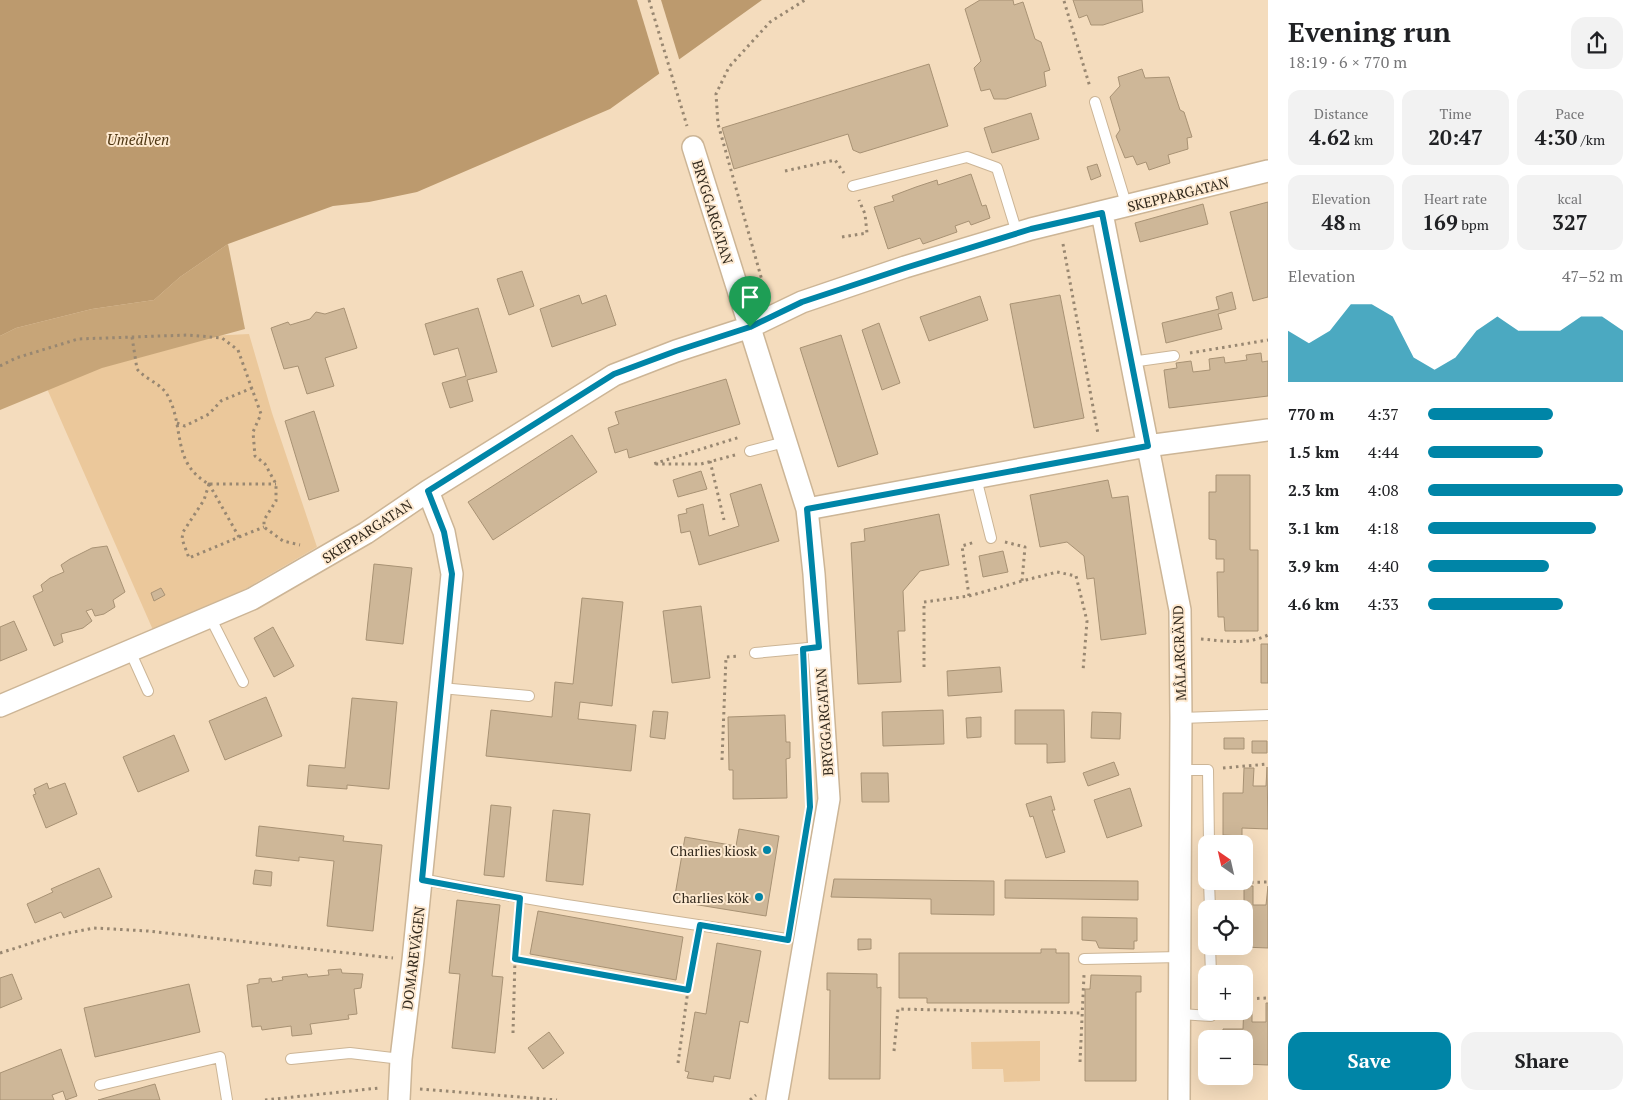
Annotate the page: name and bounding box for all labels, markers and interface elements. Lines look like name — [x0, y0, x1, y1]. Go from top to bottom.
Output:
text: Evening run — [1288, 13, 1451, 50]
button: share — [1571, 17, 1623, 69]
text: 18:19 · 6 × 770 m — [1288, 51, 1407, 73]
text: Distance — [1314, 104, 1368, 123]
text: Time — [1439, 104, 1472, 123]
text: Pace — [1555, 104, 1584, 123]
text: 4.62 — [1309, 123, 1351, 151]
text: 20:47 — [1428, 123, 1483, 151]
text: 4:30 — [1535, 123, 1577, 151]
water label: Umeälven — [107, 129, 169, 149]
text: km — [1351, 130, 1373, 149]
text: /km — [1577, 130, 1605, 149]
street label: BRYGGARGATAN — [688, 158, 738, 266]
street label: SKEPPARGATAN — [1125, 172, 1231, 216]
text: Elevation — [1312, 189, 1371, 208]
text: Heart rate — [1424, 189, 1487, 208]
text: kcal — [1557, 189, 1582, 208]
text: 48 — [1322, 208, 1345, 236]
text: 169 — [1422, 208, 1458, 236]
text: 327 — [1552, 208, 1588, 236]
text: m — [1345, 215, 1361, 234]
text: bpm — [1458, 215, 1489, 234]
text: Elevation — [1288, 265, 1355, 287]
text: 47–52 m — [1562, 265, 1623, 287]
pin — [729, 276, 771, 327]
icon: arrive — [736, 283, 764, 311]
text: 770 m — [1288, 403, 1334, 425]
text: 4:37 — [1368, 403, 1399, 425]
text: 1.5 km — [1288, 441, 1339, 463]
text: 4:44 — [1368, 441, 1399, 463]
text: 2.3 km — [1288, 479, 1339, 501]
text: 4:08 — [1368, 479, 1399, 501]
street label: SKEPPARGATAN — [318, 495, 416, 567]
text: 3.1 km — [1288, 517, 1339, 539]
text: 4:18 — [1368, 517, 1399, 539]
text: 3.9 km — [1288, 555, 1339, 577]
text: 4:40 — [1368, 555, 1399, 577]
text: 4.6 km — [1288, 593, 1339, 615]
text: 4:33 — [1368, 593, 1399, 615]
street label: MÅLARGRÄND — [1168, 605, 1190, 701]
street label: BRYGGARGATAN — [811, 668, 837, 776]
north arrow — [1198, 835, 1252, 890]
map controls — [1198, 835, 1253, 1085]
place label: Charlies kiosk — [670, 841, 758, 860]
marker: Charlies kiosk — [761, 844, 773, 856]
place label: Charlies kök — [672, 888, 750, 907]
marker: Charlies kök — [753, 891, 765, 903]
button: locate — [1198, 900, 1253, 955]
street label: DOMAREVÄGEN — [397, 905, 429, 1011]
button: + — [1198, 965, 1253, 1020]
button: − — [1198, 1030, 1253, 1085]
button: Save — [1288, 1032, 1451, 1090]
button: Share — [1461, 1032, 1623, 1090]

